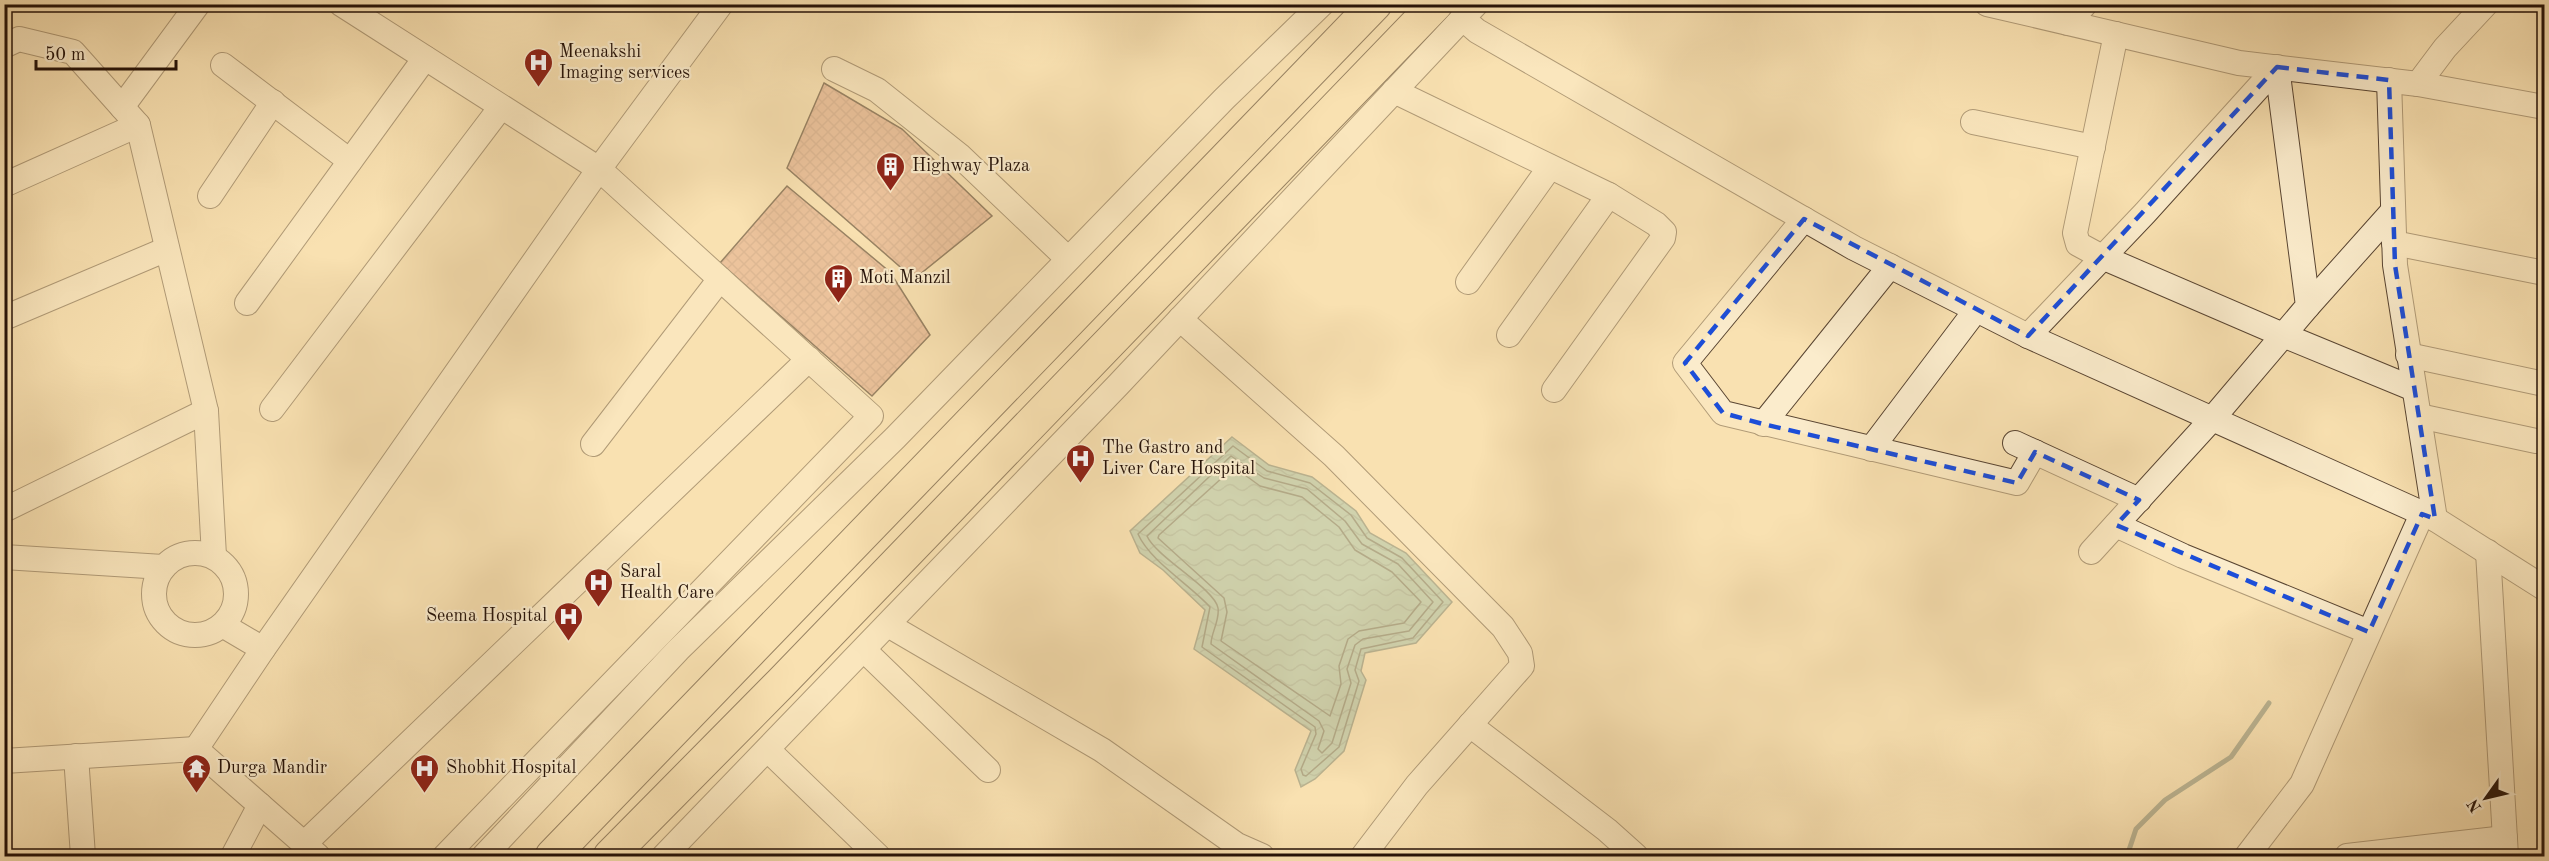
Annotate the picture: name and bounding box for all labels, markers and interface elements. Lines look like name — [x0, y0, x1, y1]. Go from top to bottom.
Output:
scale bar — [36, 33, 176, 71]
place label: Meenakshi Imaging services — [559, 43, 690, 82]
text: 50 m — [45, 46, 85, 64]
hospital icon: Meenakshi Imaging services — [522, 46, 554, 88]
building icon: Highway Plaza — [875, 150, 907, 192]
place label: Highway Plaza — [912, 157, 1030, 175]
building icon: Moti Manzil — [822, 262, 854, 304]
place label: Moti Manzil — [859, 269, 951, 287]
place label: The Gastro and Liver Care Hospital — [1102, 439, 1255, 478]
hospital icon: The Gastro and Liver Care Hospital — [1065, 442, 1097, 484]
place label: Saral Health Care — [620, 563, 714, 602]
hospital icon: Saral Health Care — [583, 566, 615, 608]
hospital icon: Seema Hospital — [552, 600, 584, 642]
place label: Seema Hospital — [426, 607, 547, 625]
temple icon: Durga Mandir — [180, 752, 212, 794]
hospital icon: Shobhit Hospital — [409, 752, 441, 794]
place label: Durga Mandir — [217, 759, 328, 777]
place label: Shobhit Hospital — [446, 759, 576, 777]
north arrow — [2456, 768, 2516, 828]
text: N — [2465, 795, 2485, 815]

